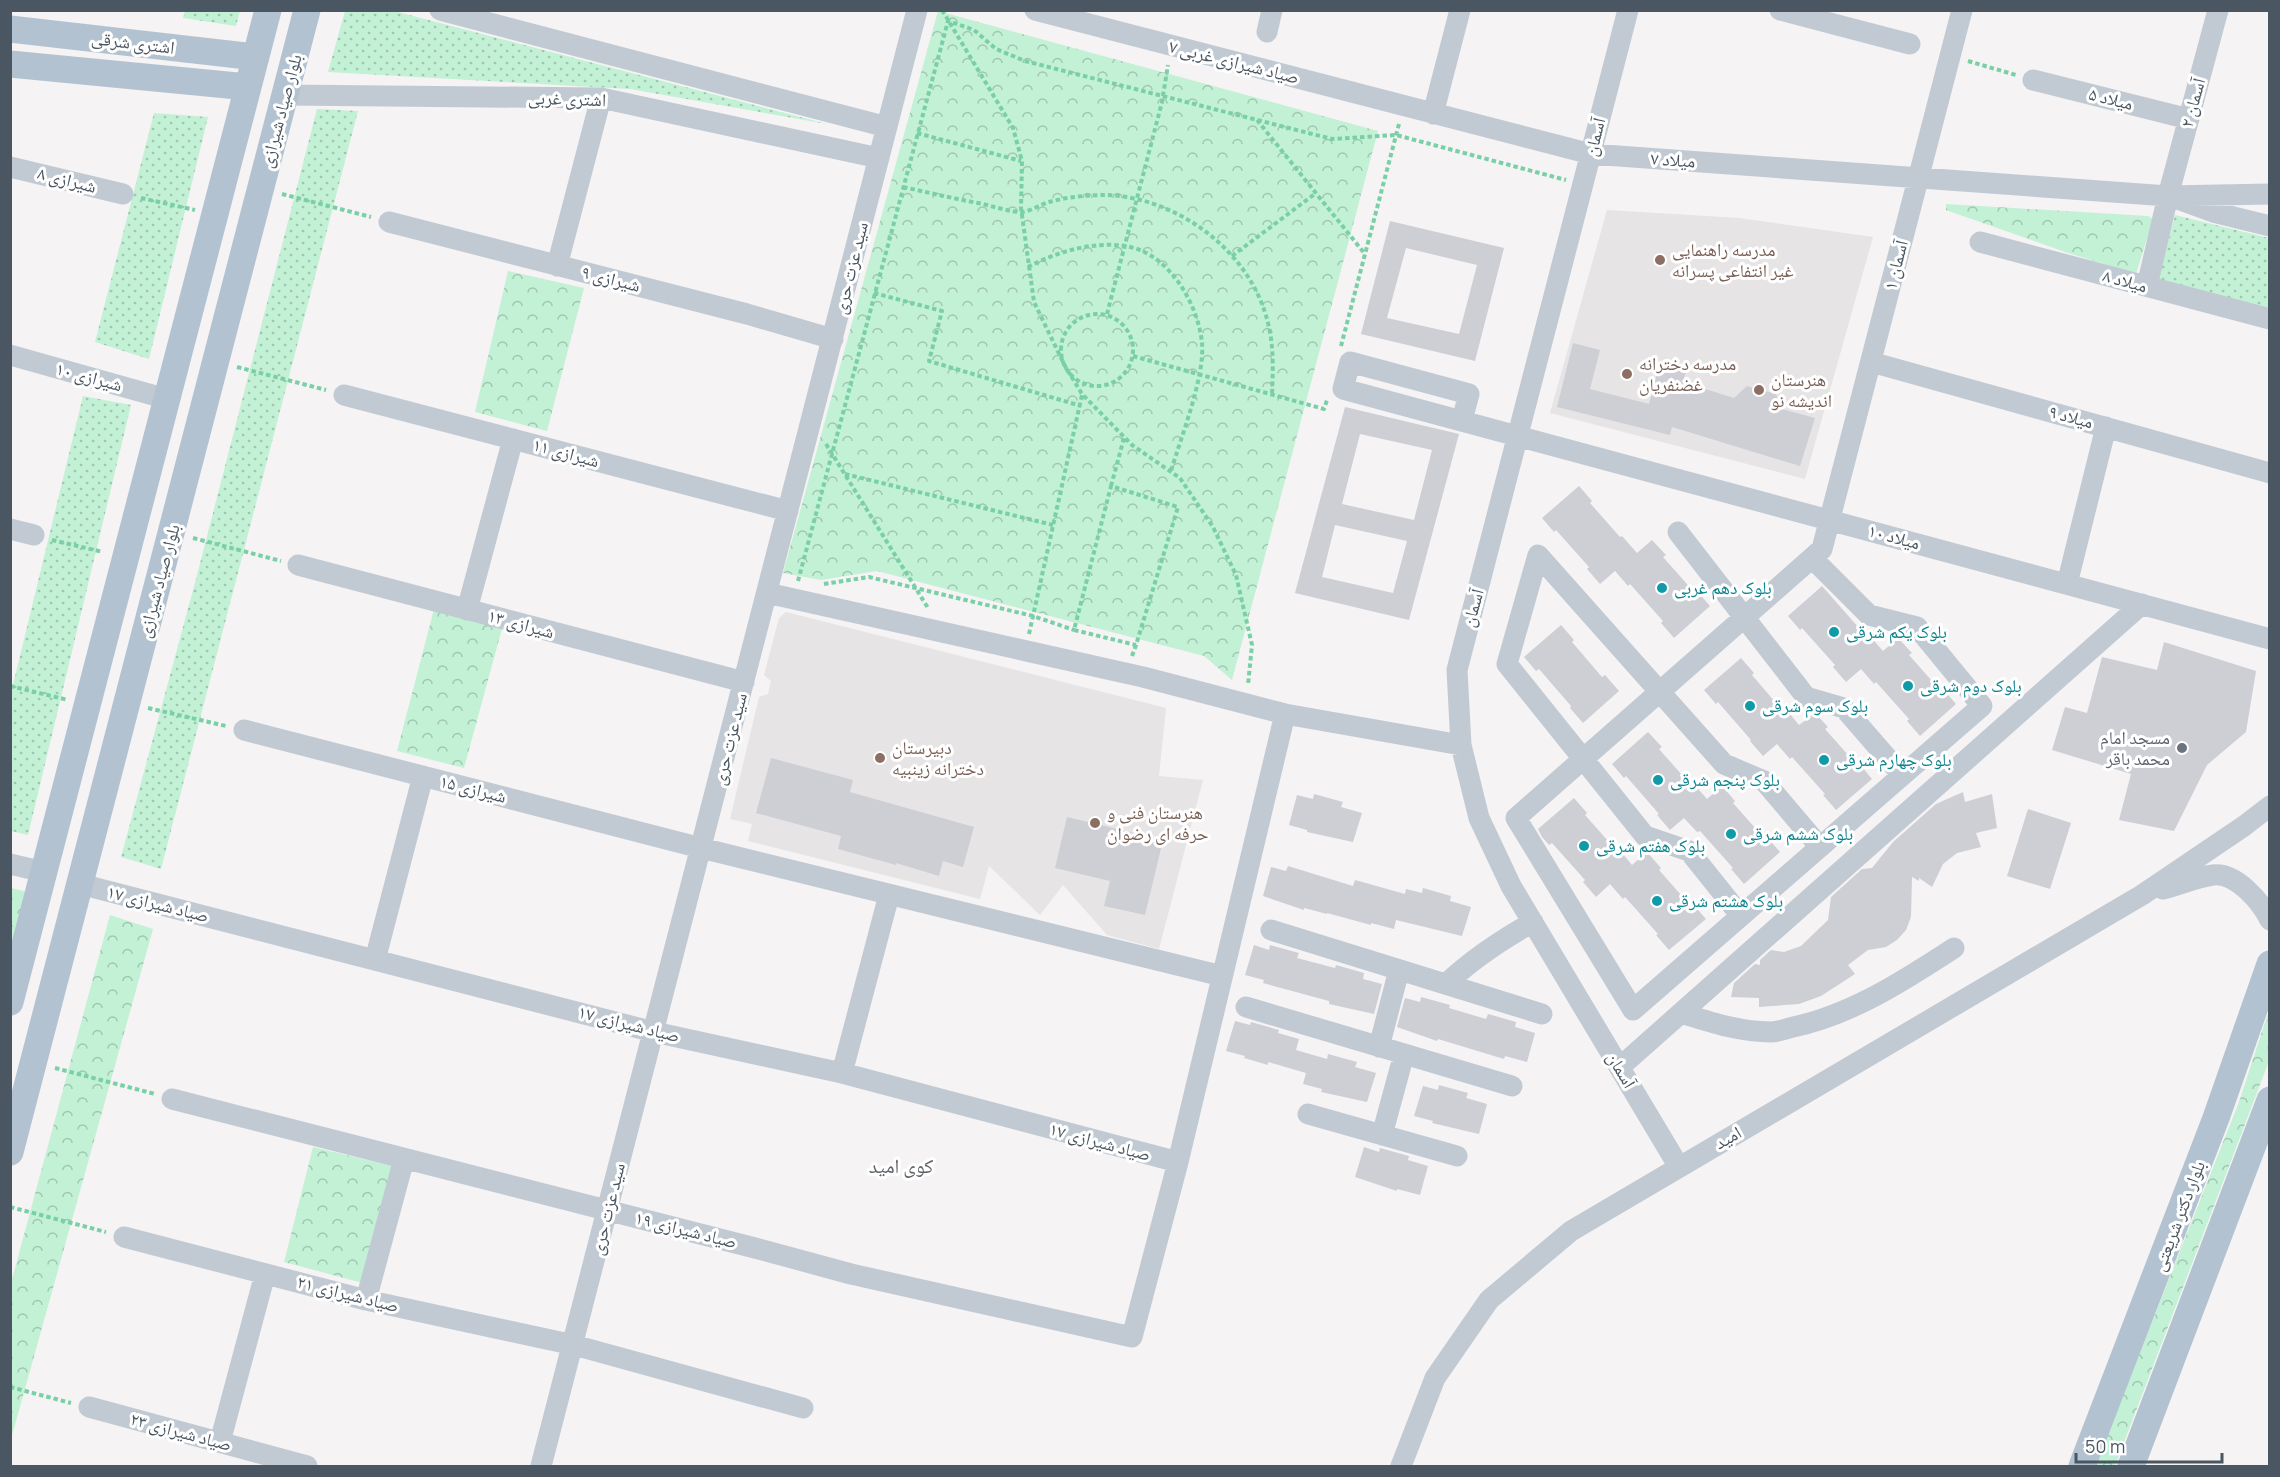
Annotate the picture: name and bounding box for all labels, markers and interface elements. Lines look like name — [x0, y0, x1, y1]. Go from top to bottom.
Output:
street label: اشتری شرقی — [90, 25, 176, 59]
street label: صیاد شیرازی غربی ۷ — [1167, 33, 1302, 89]
street label: بلوار صیاد شیرازی — [253, 51, 307, 170]
street label: آسمان ۲ — [2174, 75, 2210, 130]
street label: میلاد ۵ — [2087, 81, 2136, 115]
street label: اشتری غربی — [527, 85, 607, 111]
street label: آسمان — [1578, 115, 1610, 158]
street label: میلاد ۷ — [1650, 145, 1696, 173]
street label: شیرازی ۸ — [35, 160, 99, 198]
street label: سید عزت حری — [827, 219, 873, 316]
place label: مدرسه راهنمایی غیر انتفاعی پسرانه — [1672, 237, 1793, 282]
street label: آسمان ۱ — [1877, 237, 1913, 292]
marker: مدرسه راهنمایی غیر انتفاعی پسرانه — [1653, 253, 1667, 267]
street label: شیرازی ۹ — [579, 259, 643, 297]
street label: میلاد ۸ — [2101, 263, 2150, 297]
place label: مدرسه دخترانه غضنفریان — [1639, 351, 1736, 396]
street label: شیرازی ۱۰ — [53, 356, 125, 396]
marker: مدرسه دخترانه غضنفریان — [1620, 367, 1634, 381]
place label: هنرستان اندیشه نو — [1771, 367, 1832, 412]
marker: هنرستان اندیشه نو — [1752, 383, 1766, 397]
street label: میلاد ۹ — [2047, 399, 2096, 433]
street label: شیرازی ۱۱ — [530, 432, 602, 472]
street label: میلاد ۱۰ — [1866, 518, 1923, 554]
street label: بلوار صیاد شیرازی — [131, 521, 185, 640]
place label: بلوک دهم غربی — [1674, 575, 1772, 600]
marker: بلوک دهم غربی — [1655, 581, 1669, 595]
street label: آسمان — [1455, 586, 1489, 630]
street label: شیرازی ۱۳ — [485, 603, 557, 643]
place label: بلوک یکم شرقی — [1846, 619, 1947, 644]
marker: بلوک یکم شرقی — [1827, 625, 1841, 639]
place label: بلوک دوم شرقی — [1920, 673, 2022, 698]
marker: بلوک دوم شرقی — [1901, 679, 1915, 693]
street label: سید عزت حری — [706, 690, 752, 787]
place label: بلوک سوم شرقی — [1762, 693, 1868, 718]
marker: بلوک سوم شرقی — [1743, 699, 1757, 713]
place label: مسجد امام محمد باقر — [2100, 725, 2170, 770]
place label: دبیرستان دخترانه زینبیه — [892, 735, 984, 780]
marker: مسجد امام محمد باقر — [2175, 741, 2189, 755]
place label: بلوک چهارم شرقی — [1836, 747, 1952, 772]
marker: دبیرستان دخترانه زینبیه — [873, 751, 887, 765]
marker: بلوک چهارم شرقی — [1817, 753, 1831, 767]
place label: بلوک پنجم شرقی — [1670, 767, 1780, 792]
street label: شیرازی ۱۵ — [437, 768, 509, 808]
marker: بلوک پنجم شرقی — [1651, 773, 1665, 787]
place label: هنرستان فنی و حرفه ای رضوان — [1107, 800, 1208, 845]
marker: هنرستان فنی و حرفه ای رضوان — [1088, 816, 1102, 830]
place label: بلوک ششم شرقی — [1743, 821, 1853, 846]
marker: بلوک ششم شرقی — [1724, 827, 1738, 841]
place label: بلوک هفتم شرقی — [1596, 833, 1705, 858]
marker: بلوک هفتم شرقی — [1577, 839, 1591, 853]
street label: صیاد شیرازی ۱۷ — [105, 879, 212, 927]
place label: بلوک هشتم شرقی — [1669, 888, 1783, 913]
marker: بلوک هشتم شرقی — [1650, 894, 1664, 908]
street label: صیاد شیرازی ۱۷ — [576, 999, 683, 1047]
street label: آسمان — [1602, 1047, 1642, 1093]
street label: صیاد شیرازی ۱۷ — [1047, 1116, 1154, 1166]
street label: امید — [1710, 1120, 1745, 1154]
district label: کوی امید — [869, 1152, 933, 1179]
street label: بلوار دکتر شریعتی — [2146, 1157, 2210, 1274]
street label: سید عزت حری — [584, 1160, 630, 1257]
street label: صیاد شیرازی ۱۹ — [633, 1205, 740, 1253]
street label: صیاد شیرازی ۲۱ — [295, 1269, 402, 1317]
street label: صیاد شیرازی ۲۳ — [128, 1406, 235, 1456]
scale bar — [2076, 1426, 2222, 1464]
text: 50 m — [2085, 1434, 2125, 1458]

